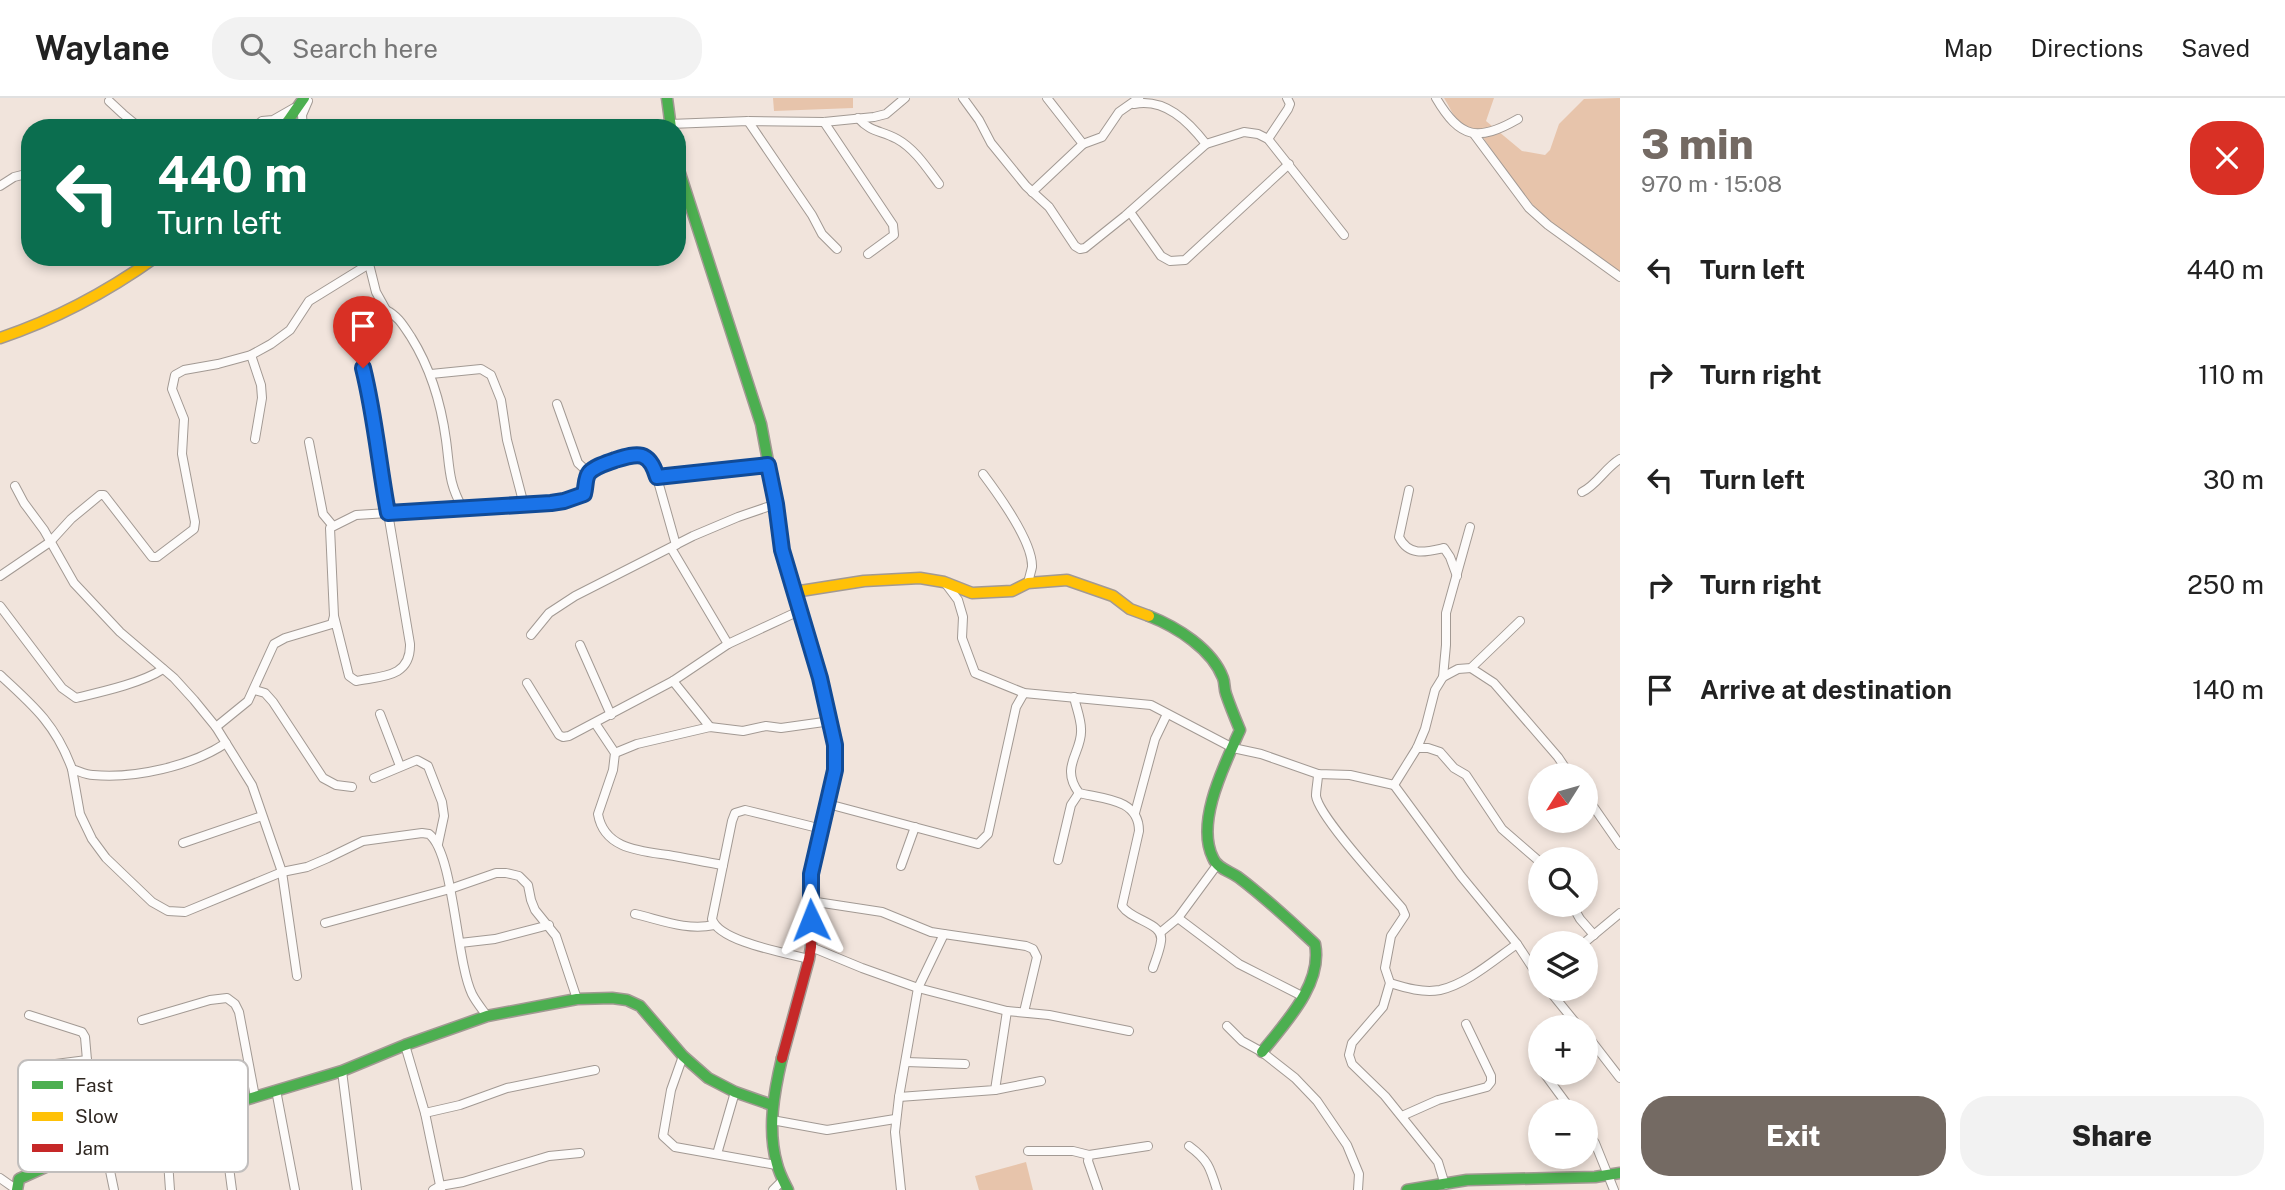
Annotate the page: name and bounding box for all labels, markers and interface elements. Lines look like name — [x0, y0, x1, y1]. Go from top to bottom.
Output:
search box — [212, 17, 702, 80]
text: Waylane — [35, 29, 170, 67]
icon: search — [236, 29, 274, 67]
text: Search here — [292, 33, 438, 64]
text: Map — [1944, 34, 1993, 62]
text: Directions — [2031, 34, 2143, 62]
text: Saved — [2181, 34, 2250, 62]
text: 3 min — [1641, 119, 1754, 168]
button: close — [2190, 121, 2264, 195]
text: 440 m — [157, 145, 308, 203]
icon: left — [42, 147, 133, 238]
text: 970 m · 15:08 — [1641, 170, 1782, 197]
text: Turn left — [157, 204, 282, 241]
icon: left — [1641, 251, 1679, 289]
text: Turn left — [1700, 254, 1805, 285]
text: 440 m — [2187, 254, 2264, 285]
pin — [333, 296, 393, 368]
icon: arrive — [344, 307, 382, 345]
icon: right — [1641, 356, 1679, 394]
text: Turn right — [1700, 359, 1822, 390]
text: 110 m — [2198, 359, 2264, 390]
icon: left — [1641, 461, 1679, 499]
text: Turn left — [1700, 464, 1805, 495]
text: 30 m — [2203, 464, 2264, 495]
icon: right — [1641, 566, 1679, 604]
text: Turn right — [1700, 569, 1822, 600]
text: 250 m — [2187, 569, 2264, 600]
icon: arrive — [1641, 671, 1679, 709]
text: Arrive at destination — [1700, 674, 1952, 705]
text: 140 m — [2192, 674, 2264, 705]
north arrow — [1528, 763, 1598, 833]
map controls — [1528, 763, 1598, 1169]
button: search — [1528, 847, 1598, 917]
position arrow — [774, 883, 848, 957]
button: layers — [1528, 931, 1598, 1001]
button: + — [1528, 1015, 1598, 1085]
legend — [18, 1060, 248, 1172]
text: Fast — [75, 1074, 113, 1096]
button: Exit — [1641, 1096, 1946, 1176]
button: Share — [1960, 1096, 2264, 1176]
button: − — [1528, 1099, 1598, 1169]
text: Slow — [75, 1105, 119, 1127]
text: Jam — [75, 1137, 109, 1159]

